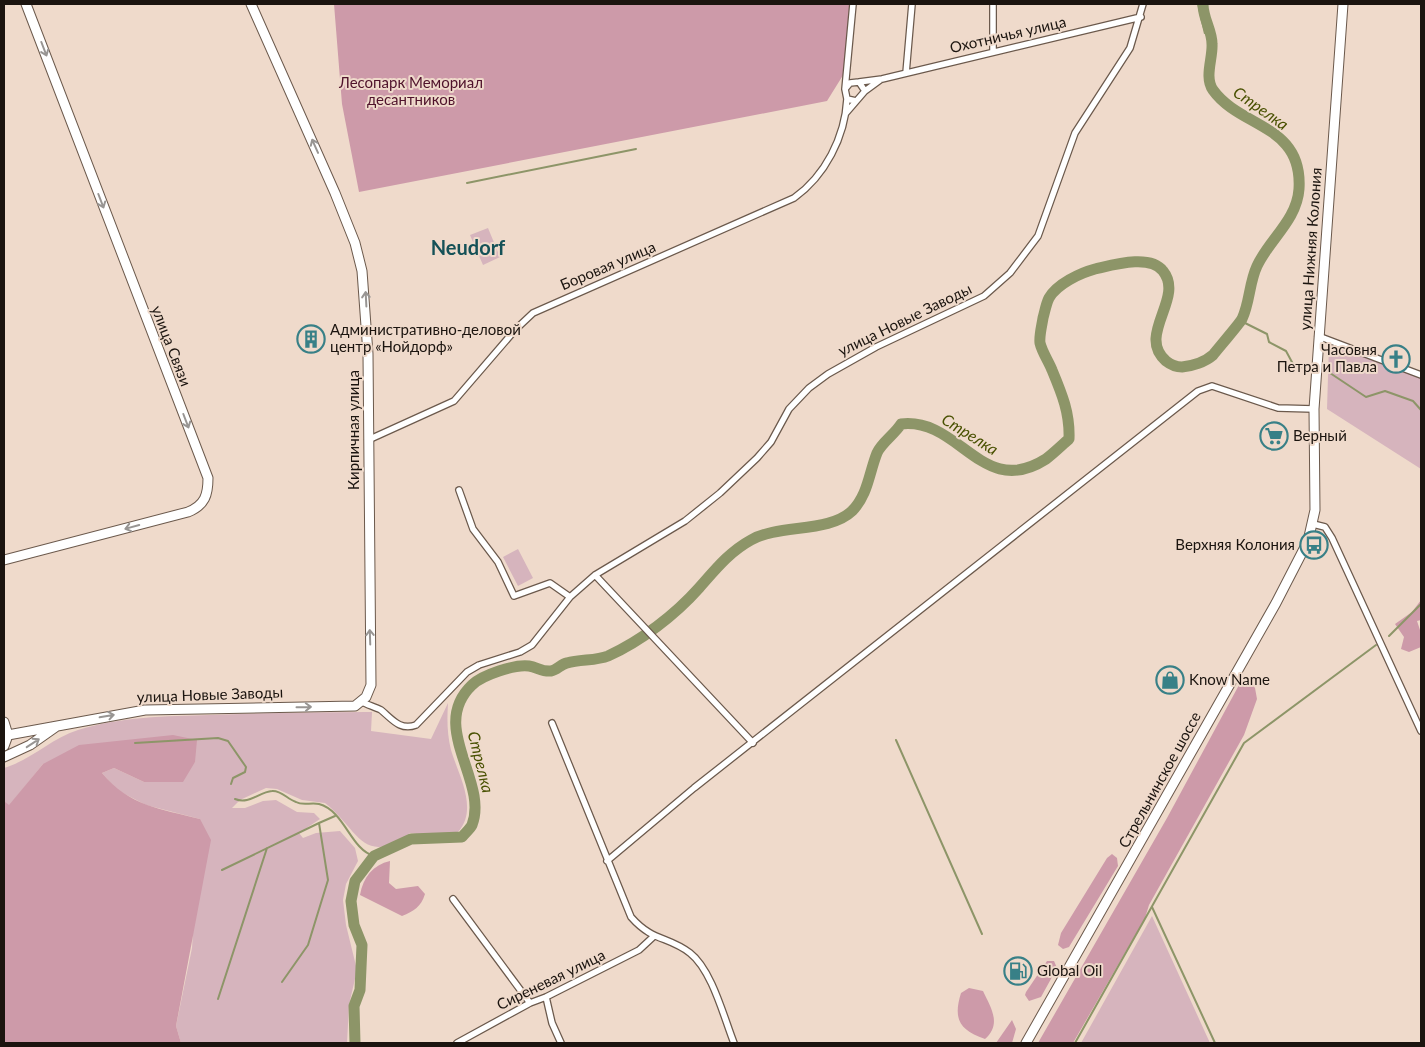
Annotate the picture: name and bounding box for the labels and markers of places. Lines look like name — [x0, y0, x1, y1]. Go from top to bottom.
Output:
place label: Административно-деловой центр «Нойдорф» — [330, 320, 521, 355]
building icon: Административно-деловой центр «Нойдорф» — [296, 324, 326, 354]
place label: Часовня Петра и Павла — [1277, 340, 1377, 375]
church icon: Часовня Петра и Павла — [1381, 344, 1411, 374]
supermarket icon: Верный — [1259, 421, 1289, 451]
place label: Верный — [1293, 426, 1347, 444]
bus stop icon: Верхняя Колония — [1299, 530, 1329, 560]
place label: Верхняя Колония — [1175, 535, 1295, 553]
shop icon: Know Name — [1155, 665, 1185, 695]
place label: Know Name — [1189, 670, 1270, 688]
fuel station icon: Global Oil — [1003, 956, 1033, 986]
place label: Global Oil — [1037, 961, 1102, 979]

